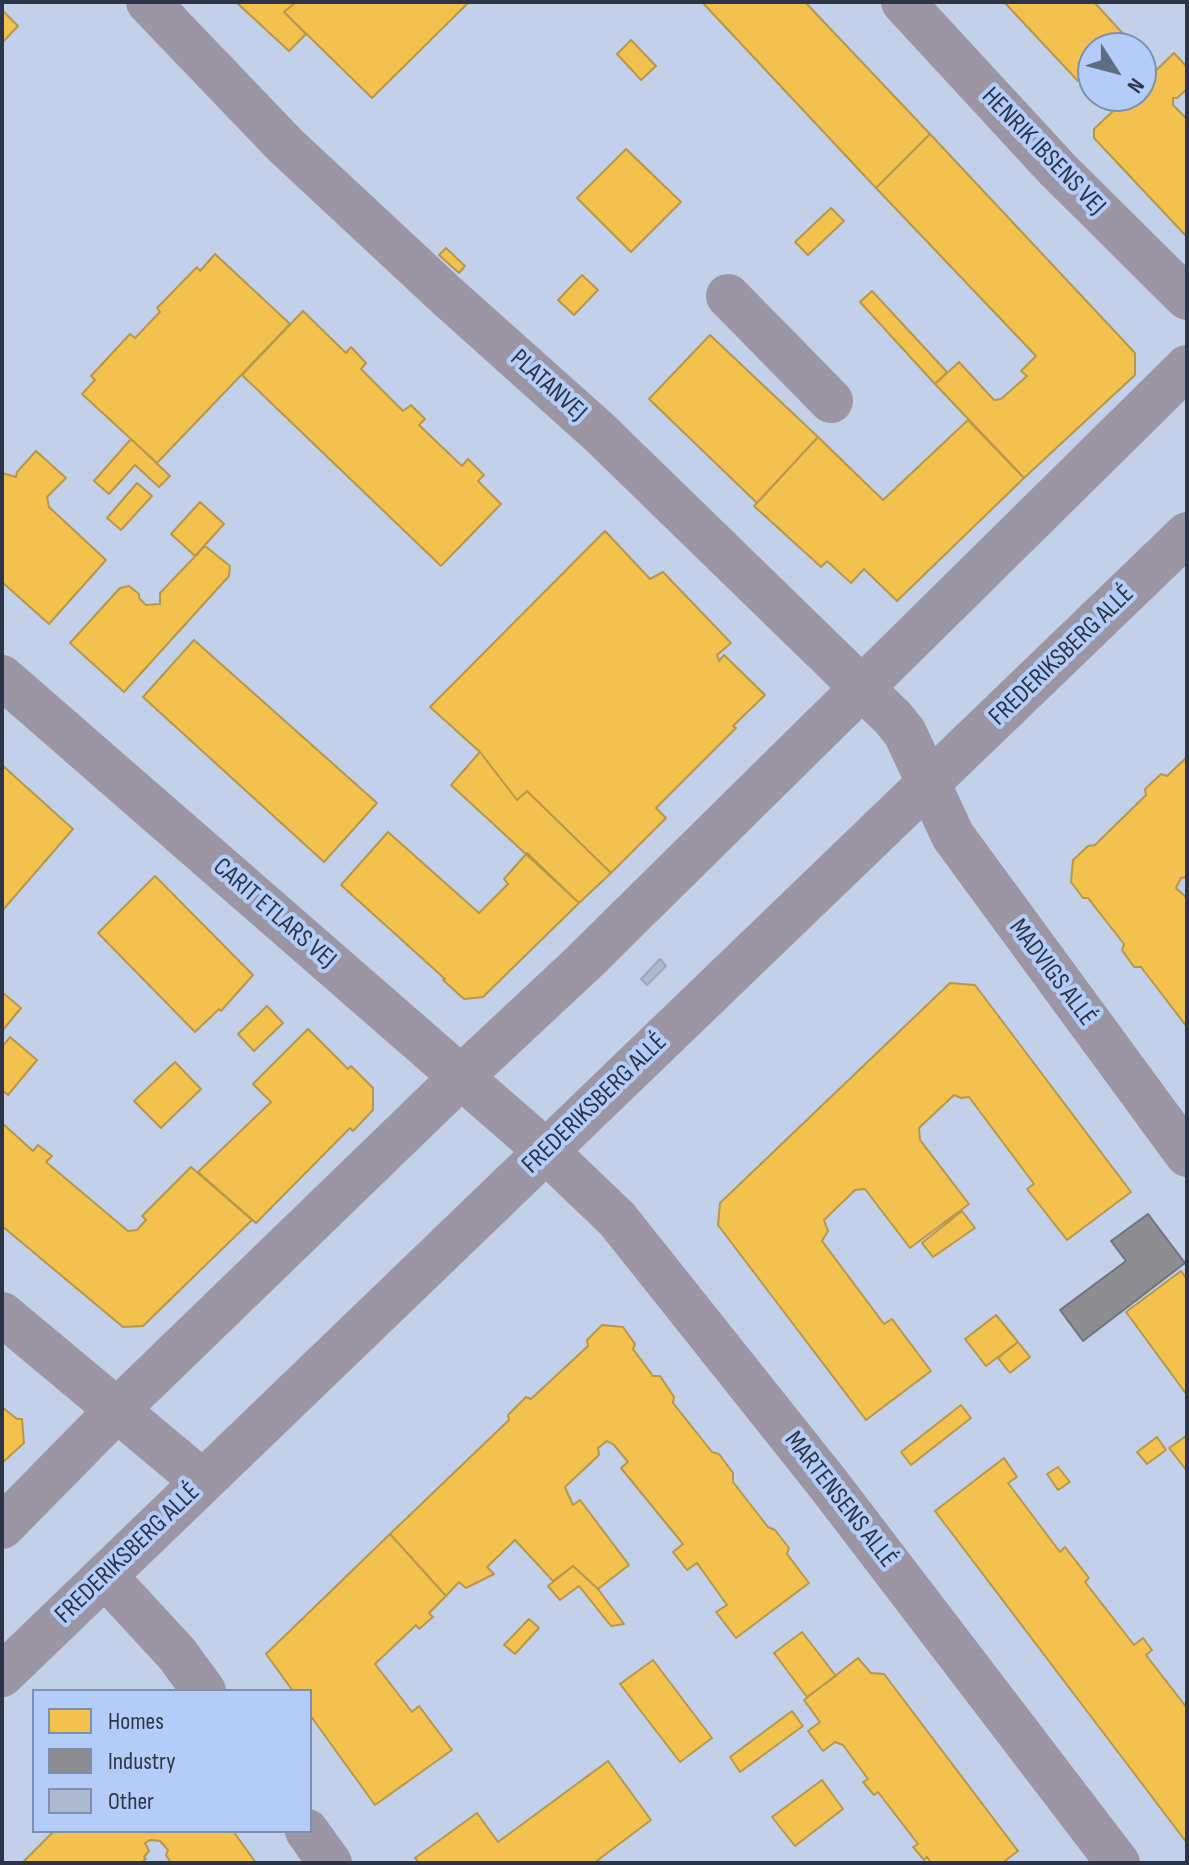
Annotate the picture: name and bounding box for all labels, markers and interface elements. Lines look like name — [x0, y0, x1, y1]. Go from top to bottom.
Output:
north arrow — [1077, 32, 1157, 112]
text: N — [1121, 73, 1150, 98]
street label: HENRIK IBSENS VEJ — [974, 82, 1112, 222]
street label: PLATANVEJ — [503, 343, 593, 429]
street label: FREDERIKSBERG ALLÉ — [983, 579, 1141, 733]
street label: CARIT ETLARS VEJ — [206, 852, 342, 976]
street label: MADVIGS ALLÉ — [1002, 914, 1102, 1032]
street label: FREDERIKSBERG ALLÉ — [516, 1027, 674, 1181]
street label: MARTENSENS ALLÉ — [777, 1426, 903, 1574]
street label: FREDERIKSBERG ALLÉ — [49, 1477, 207, 1631]
legend — [32, 1689, 312, 1833]
text: Homes — [108, 1707, 164, 1736]
text: Industry — [108, 1747, 175, 1776]
text: Other — [108, 1787, 154, 1816]

